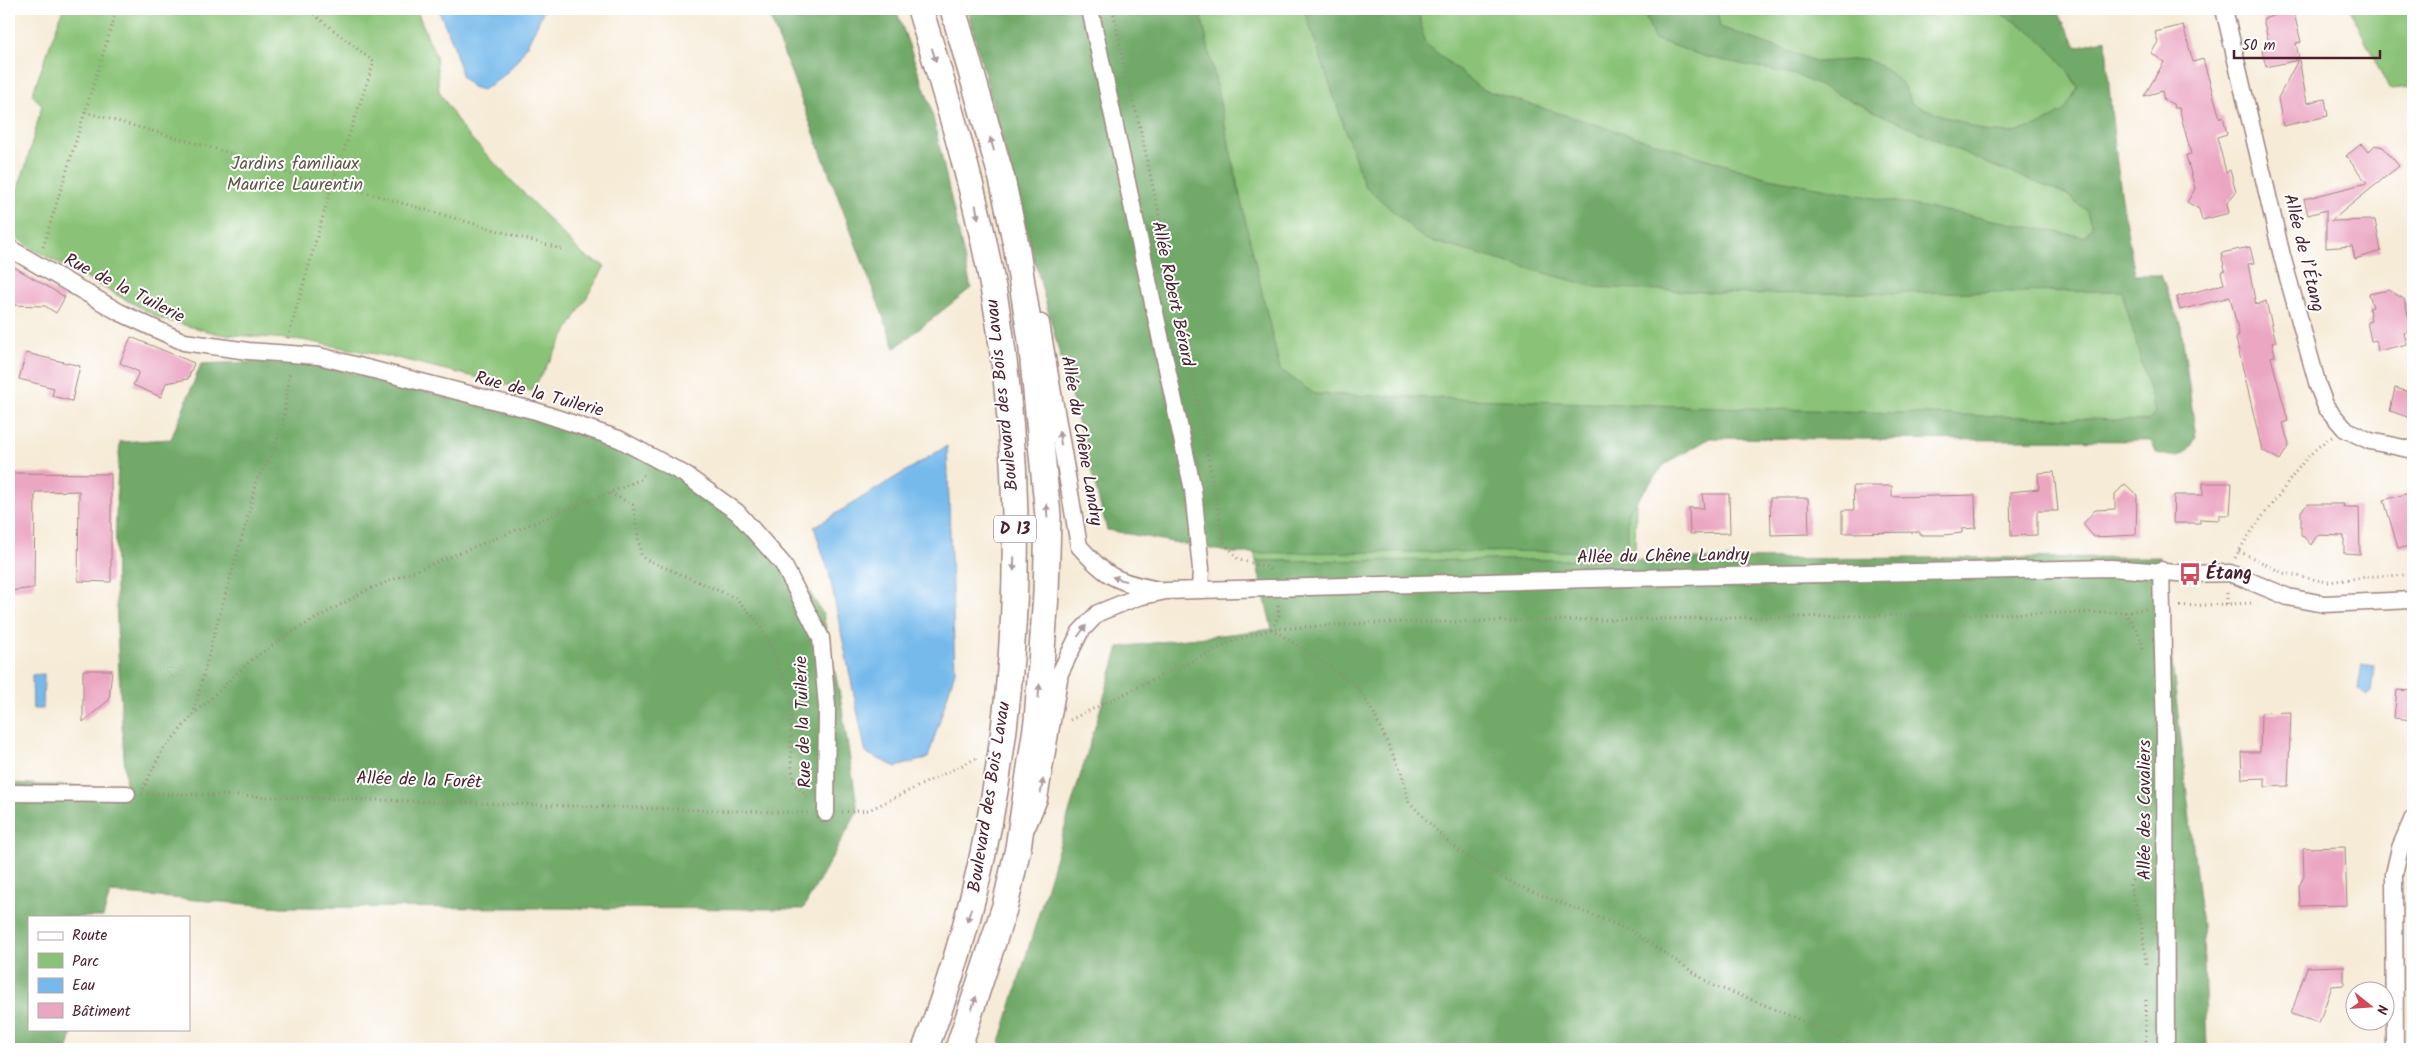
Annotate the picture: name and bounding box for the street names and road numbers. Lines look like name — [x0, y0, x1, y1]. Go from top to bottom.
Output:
street label: Allée de l’Étang — [2274, 191, 2332, 315]
street label: Allée Robert Bérard — [1142, 219, 1202, 370]
street label: Rue de la Tuilerie — [58, 246, 190, 332]
street label: Boulevard des Bois Lavau — [978, 297, 1027, 492]
street label: Allée du Chêne Landry — [1052, 354, 1110, 529]
street label: Rue de la Tuilerie — [471, 364, 607, 426]
road number: D 13 — [994, 516, 1036, 542]
street label: Allée du Chêne Landry — [1577, 541, 1750, 573]
street label: Rue de la Tuilerie — [787, 655, 821, 789]
street label: Boulevard des Bois Lavau — [961, 699, 1019, 894]
street label: Allée des Cavaliers — [2131, 739, 2160, 880]
street label: Allée de la Forêt — [356, 764, 483, 798]

